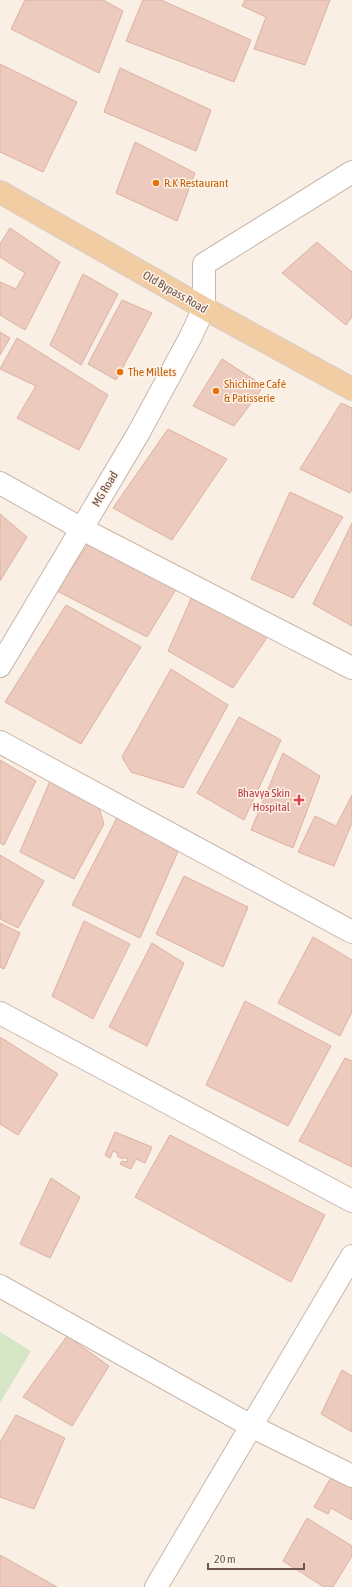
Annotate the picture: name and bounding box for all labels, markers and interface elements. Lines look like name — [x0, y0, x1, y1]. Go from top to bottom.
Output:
place label: R.K Restaurant — [164, 176, 229, 190]
marker: R.K Restaurant — [151, 178, 161, 188]
street label: Old Bypass Road — [140, 268, 210, 316]
place label: The Millets — [128, 365, 176, 379]
marker: The Millets — [115, 367, 125, 377]
place label: Shichime Café & Patisserie — [224, 377, 286, 405]
marker: Shichime Café & Patisserie — [211, 386, 221, 396]
street label: MG Road — [89, 469, 121, 509]
place label: Bhavya Skin Hospital — [237, 786, 291, 814]
marker: Bhavya Skin Hospital — [293, 794, 305, 806]
scale bar — [208, 1545, 304, 1571]
text: 20 m — [214, 1552, 236, 1566]

